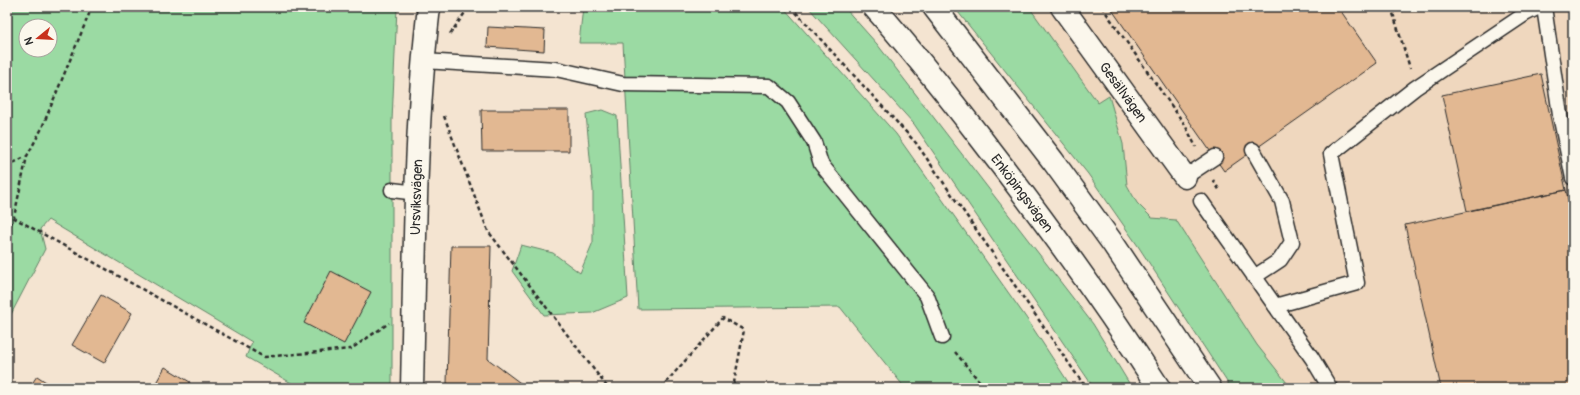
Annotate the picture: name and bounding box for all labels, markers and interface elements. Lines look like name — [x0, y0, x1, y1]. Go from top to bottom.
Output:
north arrow — [18, 18, 58, 58]
text: N — [21, 35, 36, 46]
street label: Gesällvägen — [1096, 59, 1151, 126]
street label: Enköpingsvägen — [987, 151, 1057, 236]
street label: Ursviksvägen — [407, 159, 426, 235]

